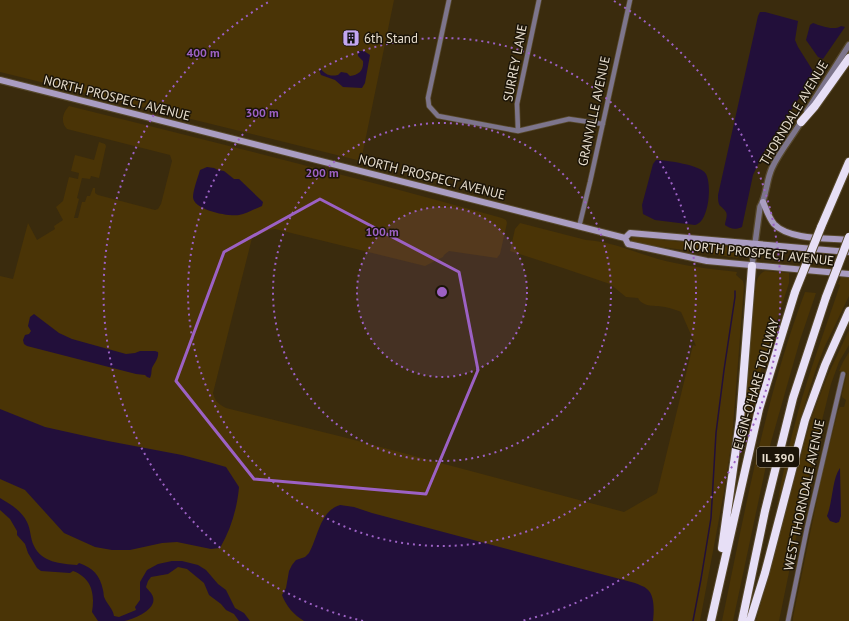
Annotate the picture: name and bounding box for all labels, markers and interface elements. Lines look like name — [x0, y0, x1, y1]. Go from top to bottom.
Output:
street label: SURREY LANE — [499, 23, 531, 103]
building icon: 6th Stand — [341, 28, 361, 48]
place label: 6th Stand — [364, 30, 418, 47]
text: 400 m — [186, 45, 220, 60]
street label: GRANVILLE AVENUE — [574, 54, 614, 167]
street label: THORNDALE AVENUE — [756, 57, 832, 169]
street label: NORTH PROSPECT AVENUE — [42, 72, 192, 125]
text: 300 m — [245, 105, 279, 120]
street label: NORTH PROSPECT AVENUE — [357, 151, 507, 204]
text: 200 m — [305, 165, 339, 180]
text: 100 m — [365, 224, 399, 239]
street label: NORTH PROSPECT AVENUE — [683, 237, 835, 269]
centre of rings — [435, 285, 449, 299]
street label: ELGIN-O'HARE TOLLWAY — [729, 316, 783, 452]
street label: WEST THORNDALE AVENUE — [780, 418, 828, 572]
road number: IL 390 — [757, 447, 799, 467]

